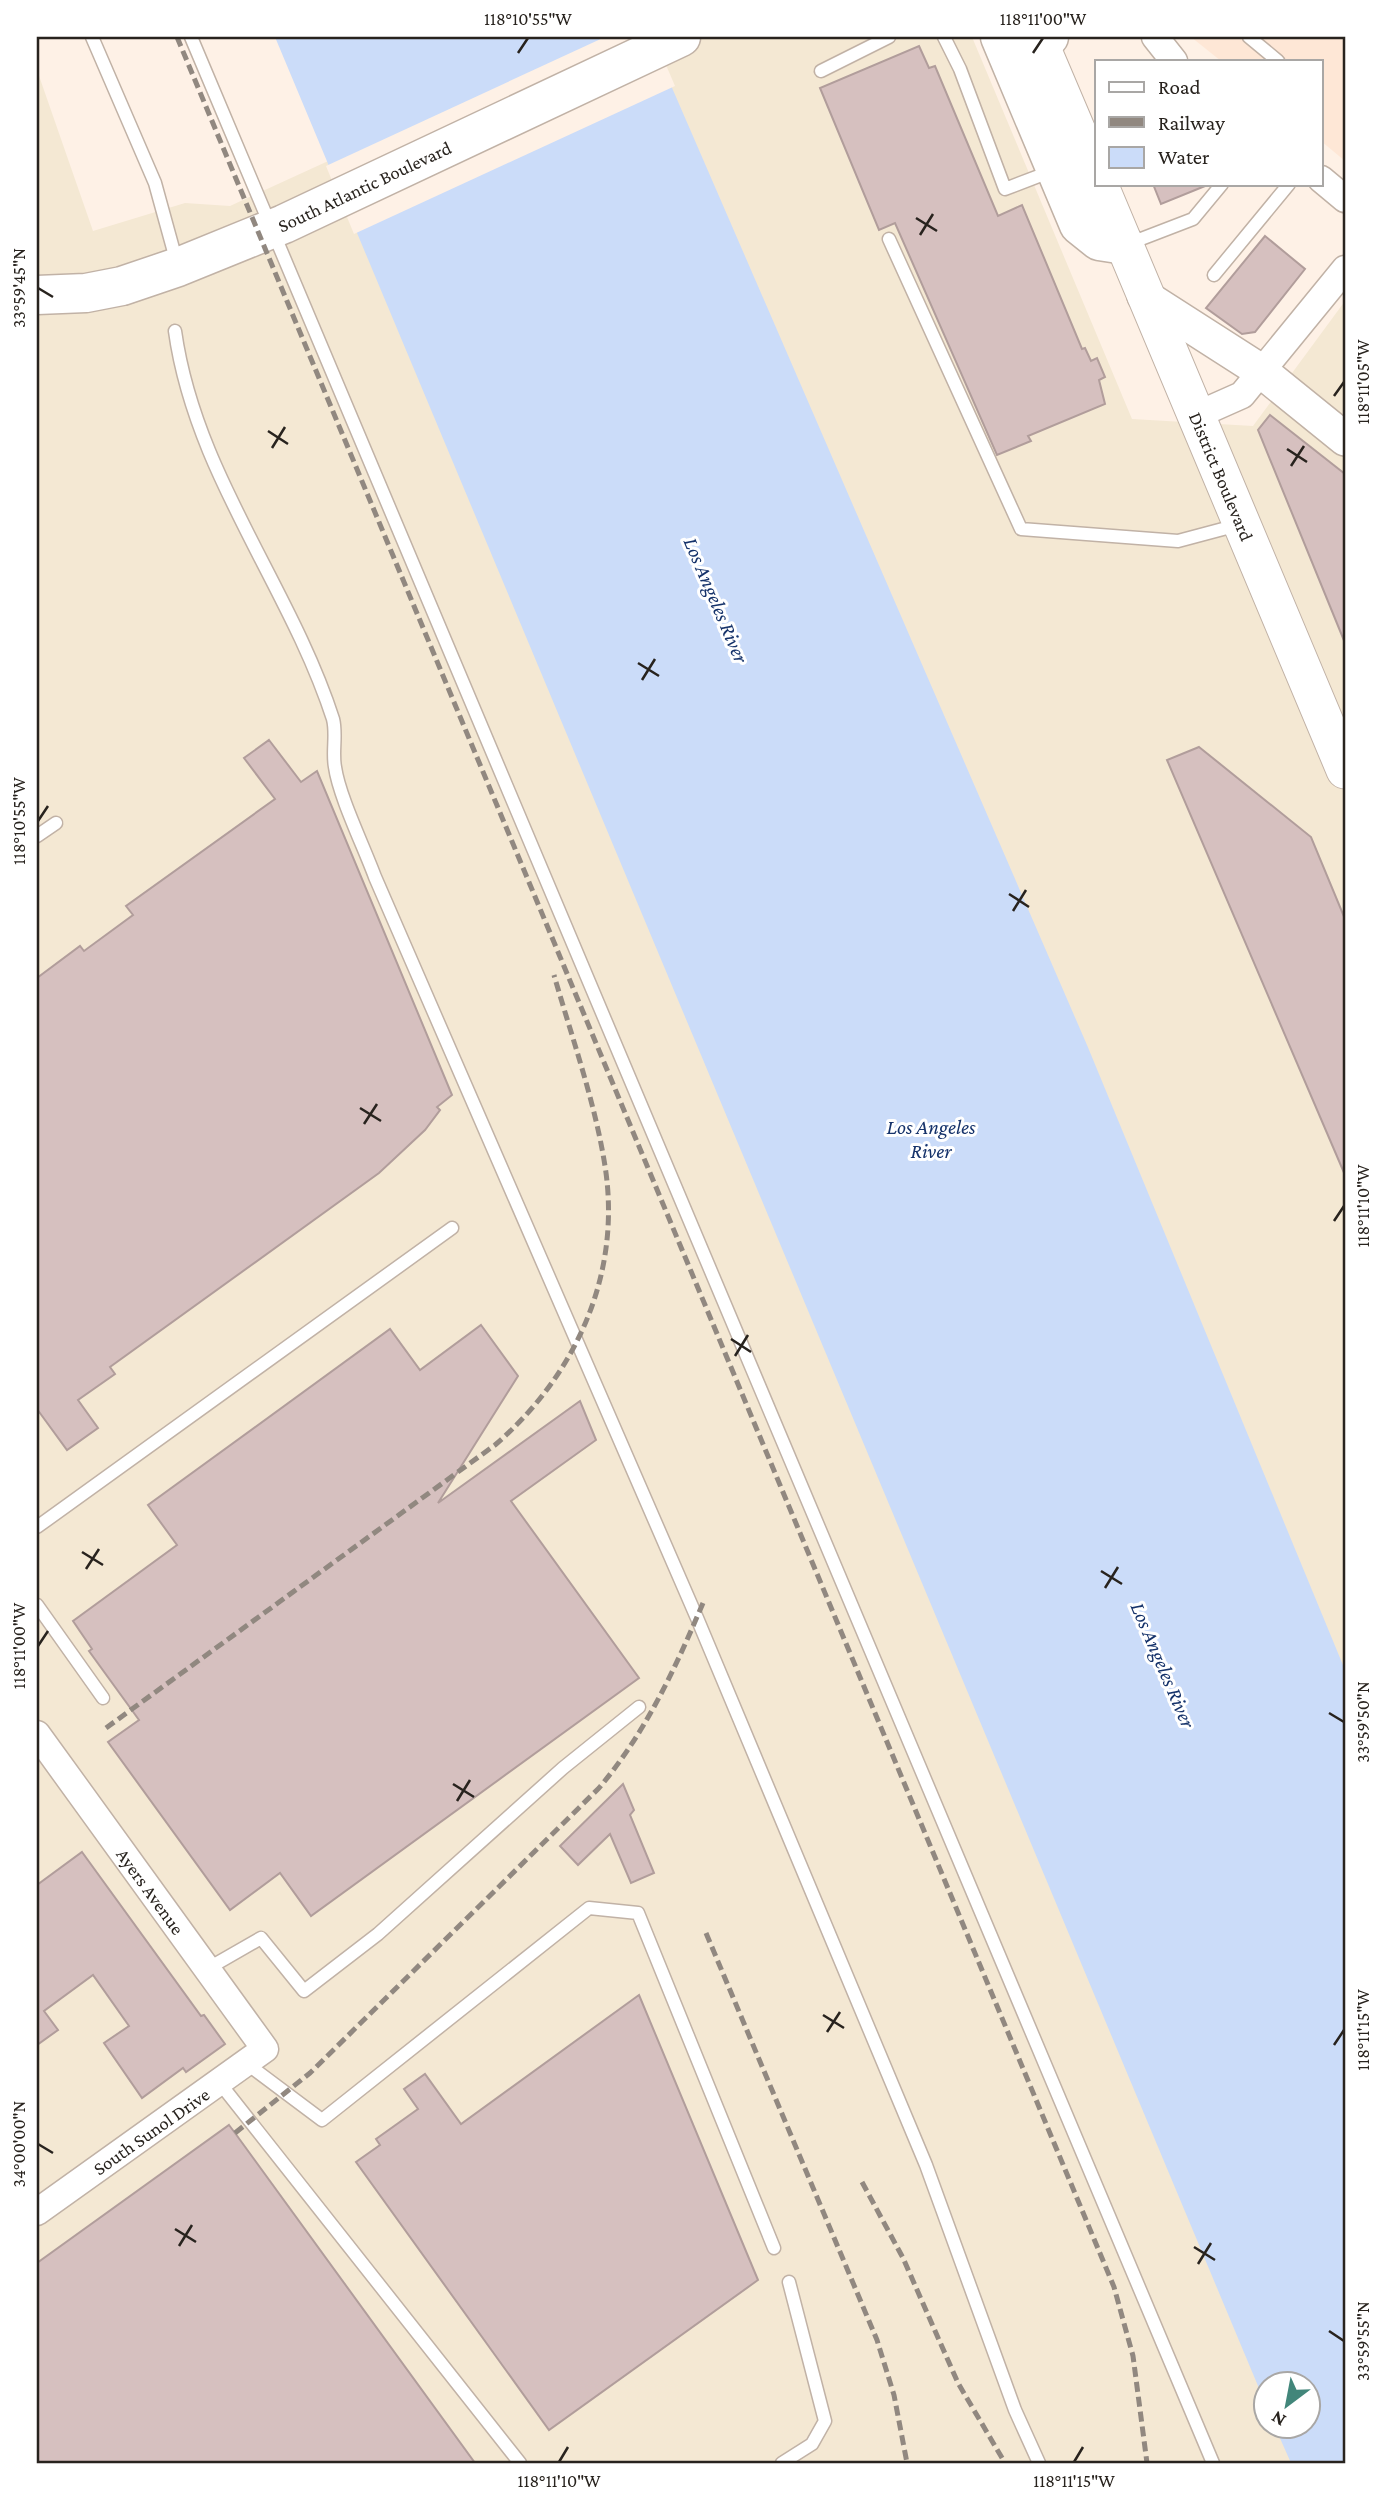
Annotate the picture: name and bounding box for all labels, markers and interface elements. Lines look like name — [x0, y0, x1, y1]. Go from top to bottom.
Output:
text: 118°10'55"W — [484, 9, 572, 29]
text: 118°11'00"W — [1000, 9, 1087, 29]
legend — [1095, 60, 1322, 186]
text: Road — [1158, 75, 1201, 99]
text: Railway — [1158, 111, 1225, 135]
street label: South Atlantic Boulevard — [275, 137, 455, 236]
text: Water — [1158, 145, 1210, 169]
text: 33°59'45"N — [9, 248, 29, 328]
text: 118°11'05"W — [1353, 339, 1373, 425]
street label: District Boulevard — [1185, 409, 1258, 544]
water label: Los Angeles River — [679, 534, 754, 667]
text: 118°10'55"W — [9, 777, 29, 865]
water label: Los Angeles River — [886, 1115, 976, 1163]
text: 118°11'10"W — [1353, 1164, 1373, 1248]
water label: Los Angeles River — [1126, 1599, 1201, 1732]
text: 118°11'00"W — [9, 1602, 29, 1689]
text: 33°59'50"N — [1353, 1681, 1373, 1763]
street label: Ayers Avenue — [112, 1844, 188, 1939]
text: 118°11'15"W — [1353, 1989, 1373, 2071]
street label: South Sunol Drive — [89, 2084, 213, 2179]
text: 34°00'00"N — [9, 2100, 29, 2187]
text: 33°59'55"N — [1353, 2301, 1373, 2381]
north arrow — [1252, 2370, 1322, 2440]
text: N — [1267, 2407, 1289, 2431]
text: 118°11'10"W — [517, 2471, 601, 2491]
text: 118°11'15"W — [1033, 2471, 1115, 2491]

